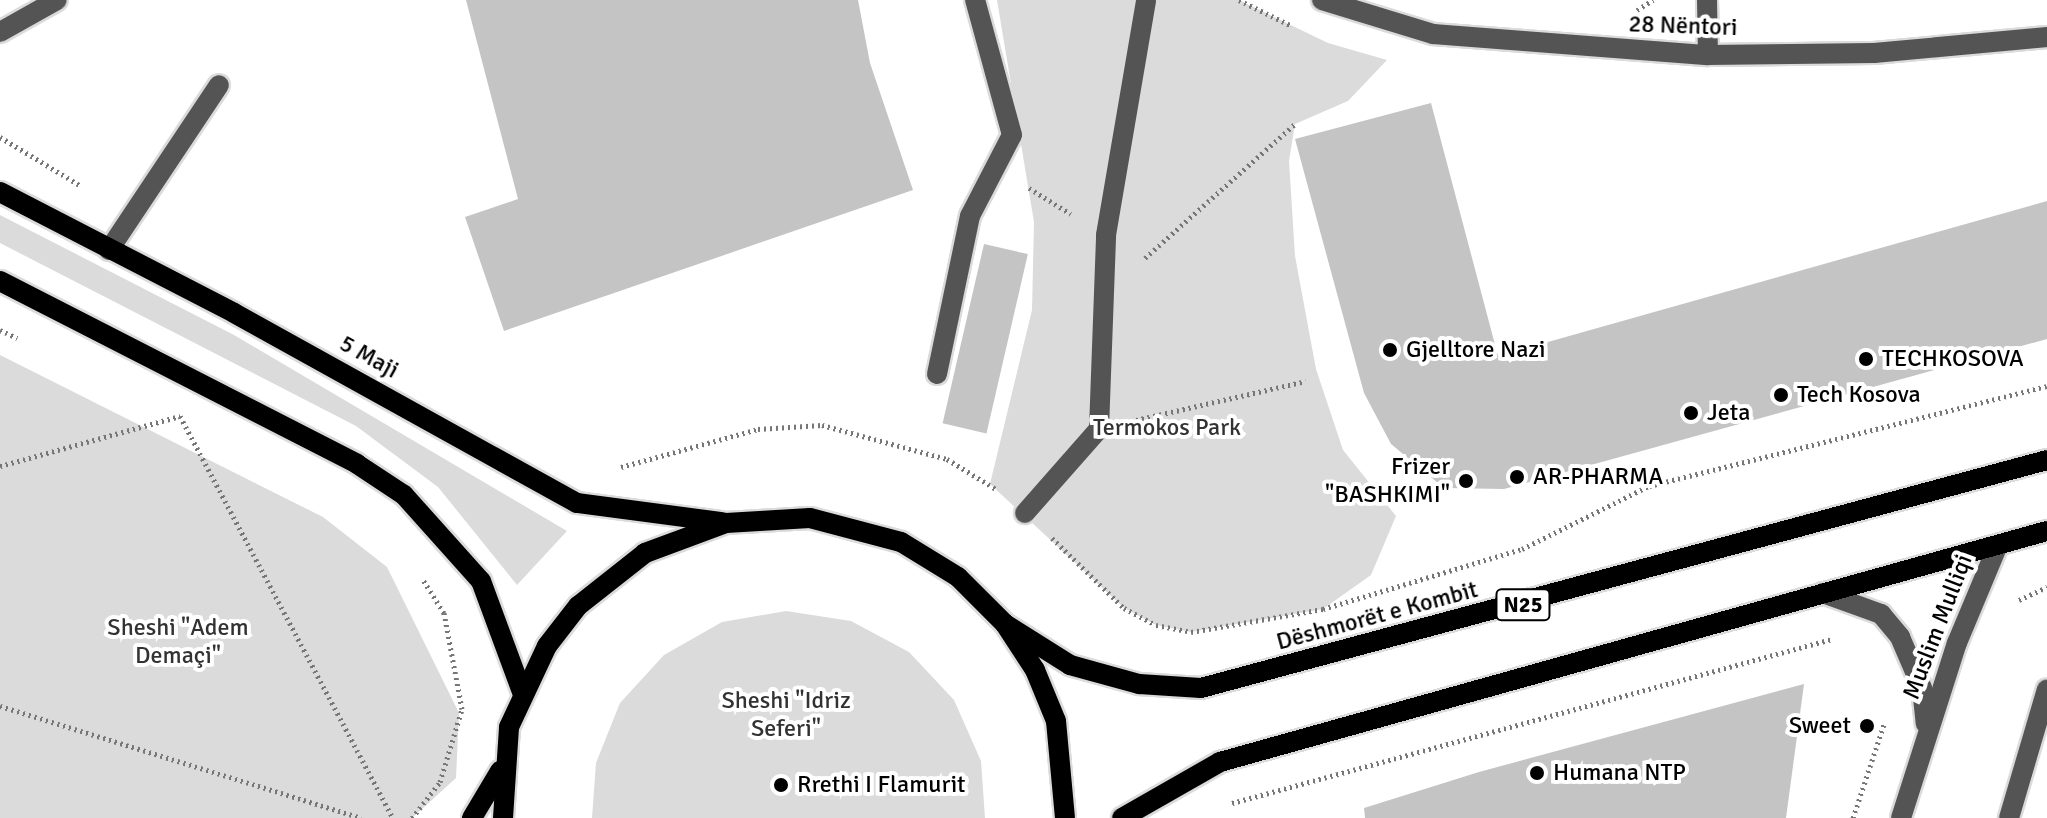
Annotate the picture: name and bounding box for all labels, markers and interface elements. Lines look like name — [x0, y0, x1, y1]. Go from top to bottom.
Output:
street label: 28 Nëntori — [1628, 10, 1738, 42]
street label: 5 Maji — [334, 329, 404, 385]
place label: Gjelltore Nazi — [1406, 336, 1546, 364]
marker: Gjelltore Nazi — [1381, 341, 1399, 359]
place label: TECHKOSOVA — [1882, 345, 2024, 373]
marker: TECHKOSOVA — [1857, 350, 1875, 368]
place label: Tech Kosova — [1797, 381, 1921, 409]
marker: Tech Kosova — [1772, 386, 1790, 404]
place label: Jeta — [1707, 399, 1750, 427]
marker: Jeta — [1682, 404, 1700, 422]
park label: Termokos Park — [1093, 414, 1241, 442]
place label: Frizer "BASHKIMI" — [1325, 453, 1450, 509]
place label: AR-PHARMA — [1533, 463, 1663, 491]
marker: AR-PHARMA — [1508, 468, 1526, 486]
marker: Frizer "BASHKIMI" — [1457, 472, 1475, 490]
street label: Muslim Mulliqi — [1897, 551, 1979, 703]
street label: Dëshmorët e Kombit — [1273, 575, 1481, 657]
road number: N25 — [1495, 587, 1551, 623]
park label: Sheshi "Adem Demaçi" — [107, 614, 249, 670]
park label: Sheshi "Idriz Seferi" — [721, 687, 851, 743]
place label: Sweet — [1789, 712, 1851, 740]
marker: Sweet — [1858, 717, 1876, 735]
place label: Humana NTP — [1553, 759, 1686, 787]
marker: Humana NTP — [1528, 764, 1546, 782]
place label: Rrethi I Flamurit — [797, 771, 965, 799]
marker: Rrethi I Flamurit — [772, 776, 790, 794]

